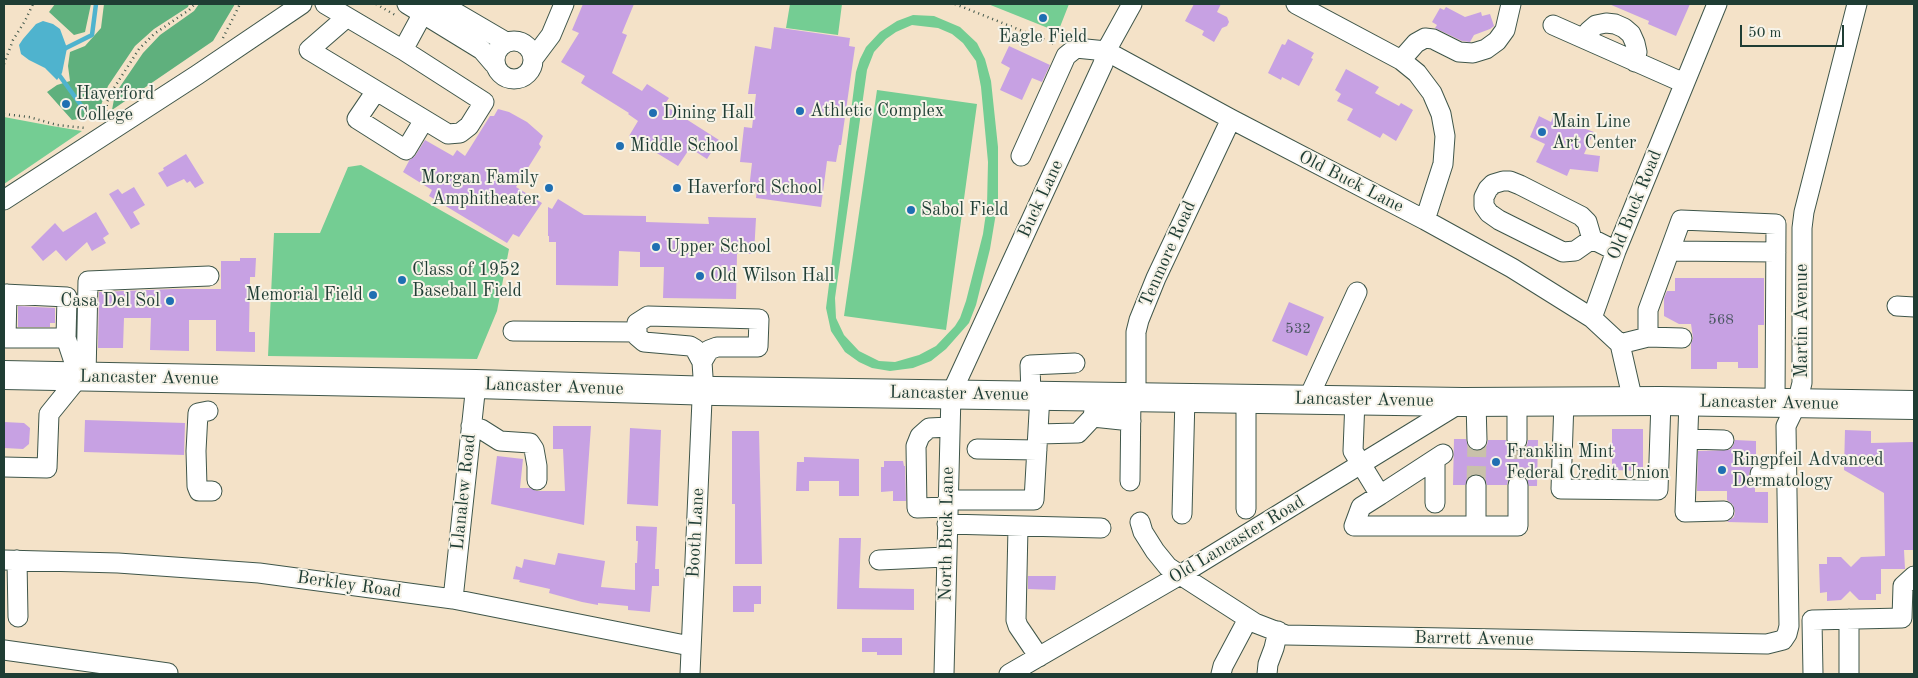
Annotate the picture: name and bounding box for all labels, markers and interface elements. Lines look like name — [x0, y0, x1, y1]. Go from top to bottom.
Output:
marker: Eagle Field — [1037, 12, 1049, 24]
scale bar — [1743, 15, 1847, 47]
place label: Eagle Field — [999, 26, 1087, 48]
text: 50 m — [1748, 26, 1782, 41]
place label: Haverford College — [76, 83, 154, 126]
marker: Haverford College — [60, 98, 72, 110]
place label: Athletic Complex — [810, 100, 944, 122]
place label: Dining Hall — [663, 102, 754, 124]
marker: Athletic Complex — [794, 105, 806, 117]
marker: Dining Hall — [647, 107, 659, 119]
place label: Main Line Art Center — [1552, 111, 1636, 154]
marker: Main Line Art Center — [1536, 126, 1548, 138]
place label: Middle School — [630, 135, 738, 157]
marker: Middle School — [614, 140, 626, 152]
street label: Old Buck Lane — [1295, 146, 1407, 218]
street label: Old Buck Road — [1603, 147, 1667, 263]
street label: Buck Lane — [1014, 157, 1068, 241]
place label: Morgan Family Amphitheater — [421, 167, 539, 210]
place label: Haverford School — [687, 177, 822, 199]
marker: Morgan Family Amphitheater — [543, 182, 555, 194]
marker: Haverford School — [671, 182, 683, 194]
street label: Tenmore Road — [1135, 198, 1201, 310]
place label: Sabol Field — [921, 199, 1009, 221]
marker: Sabol Field — [905, 204, 917, 216]
place label: Upper School — [666, 236, 771, 258]
marker: Upper School — [650, 241, 662, 253]
place label: Class of 1952 Baseball Field — [412, 259, 522, 302]
street label: Martin Avenue — [1791, 264, 1813, 378]
place label: Old Wilson Hall — [710, 265, 834, 287]
marker: Old Wilson Hall — [694, 270, 706, 282]
marker: Class of 1952 Baseball Field — [396, 274, 408, 286]
place label: Memorial Field — [246, 284, 363, 306]
marker: Memorial Field — [367, 289, 379, 301]
place label: Casa Del Sol — [60, 290, 160, 312]
marker: Casa Del Sol — [164, 295, 176, 307]
house number: 568 — [1708, 311, 1734, 329]
house number: 532 — [1285, 320, 1311, 338]
street label: Lancaster Avenue — [79, 366, 219, 390]
street label: Lancaster Avenue — [484, 374, 624, 400]
street label: Lancaster Avenue — [889, 382, 1029, 406]
street label: Lancaster Avenue — [1294, 388, 1434, 412]
street label: Lancaster Avenue — [1699, 391, 1839, 415]
street label: Llanalew Road — [447, 433, 481, 551]
place label: Franklin Mint Federal Credit Union — [1506, 441, 1670, 484]
place label: Ringpfeil Advanced Dermatology — [1732, 449, 1884, 492]
marker: Franklin Mint Federal Credit Union — [1490, 456, 1502, 468]
marker: Ringpfeil Advanced Dermatology — [1716, 464, 1728, 476]
street label: North Buck Lane — [935, 467, 959, 601]
street label: Booth Lane — [683, 487, 709, 579]
street label: Old Lancaster Road — [1165, 491, 1309, 589]
street label: Berkley Road — [295, 567, 403, 603]
street label: Barrett Avenue — [1414, 627, 1534, 651]

